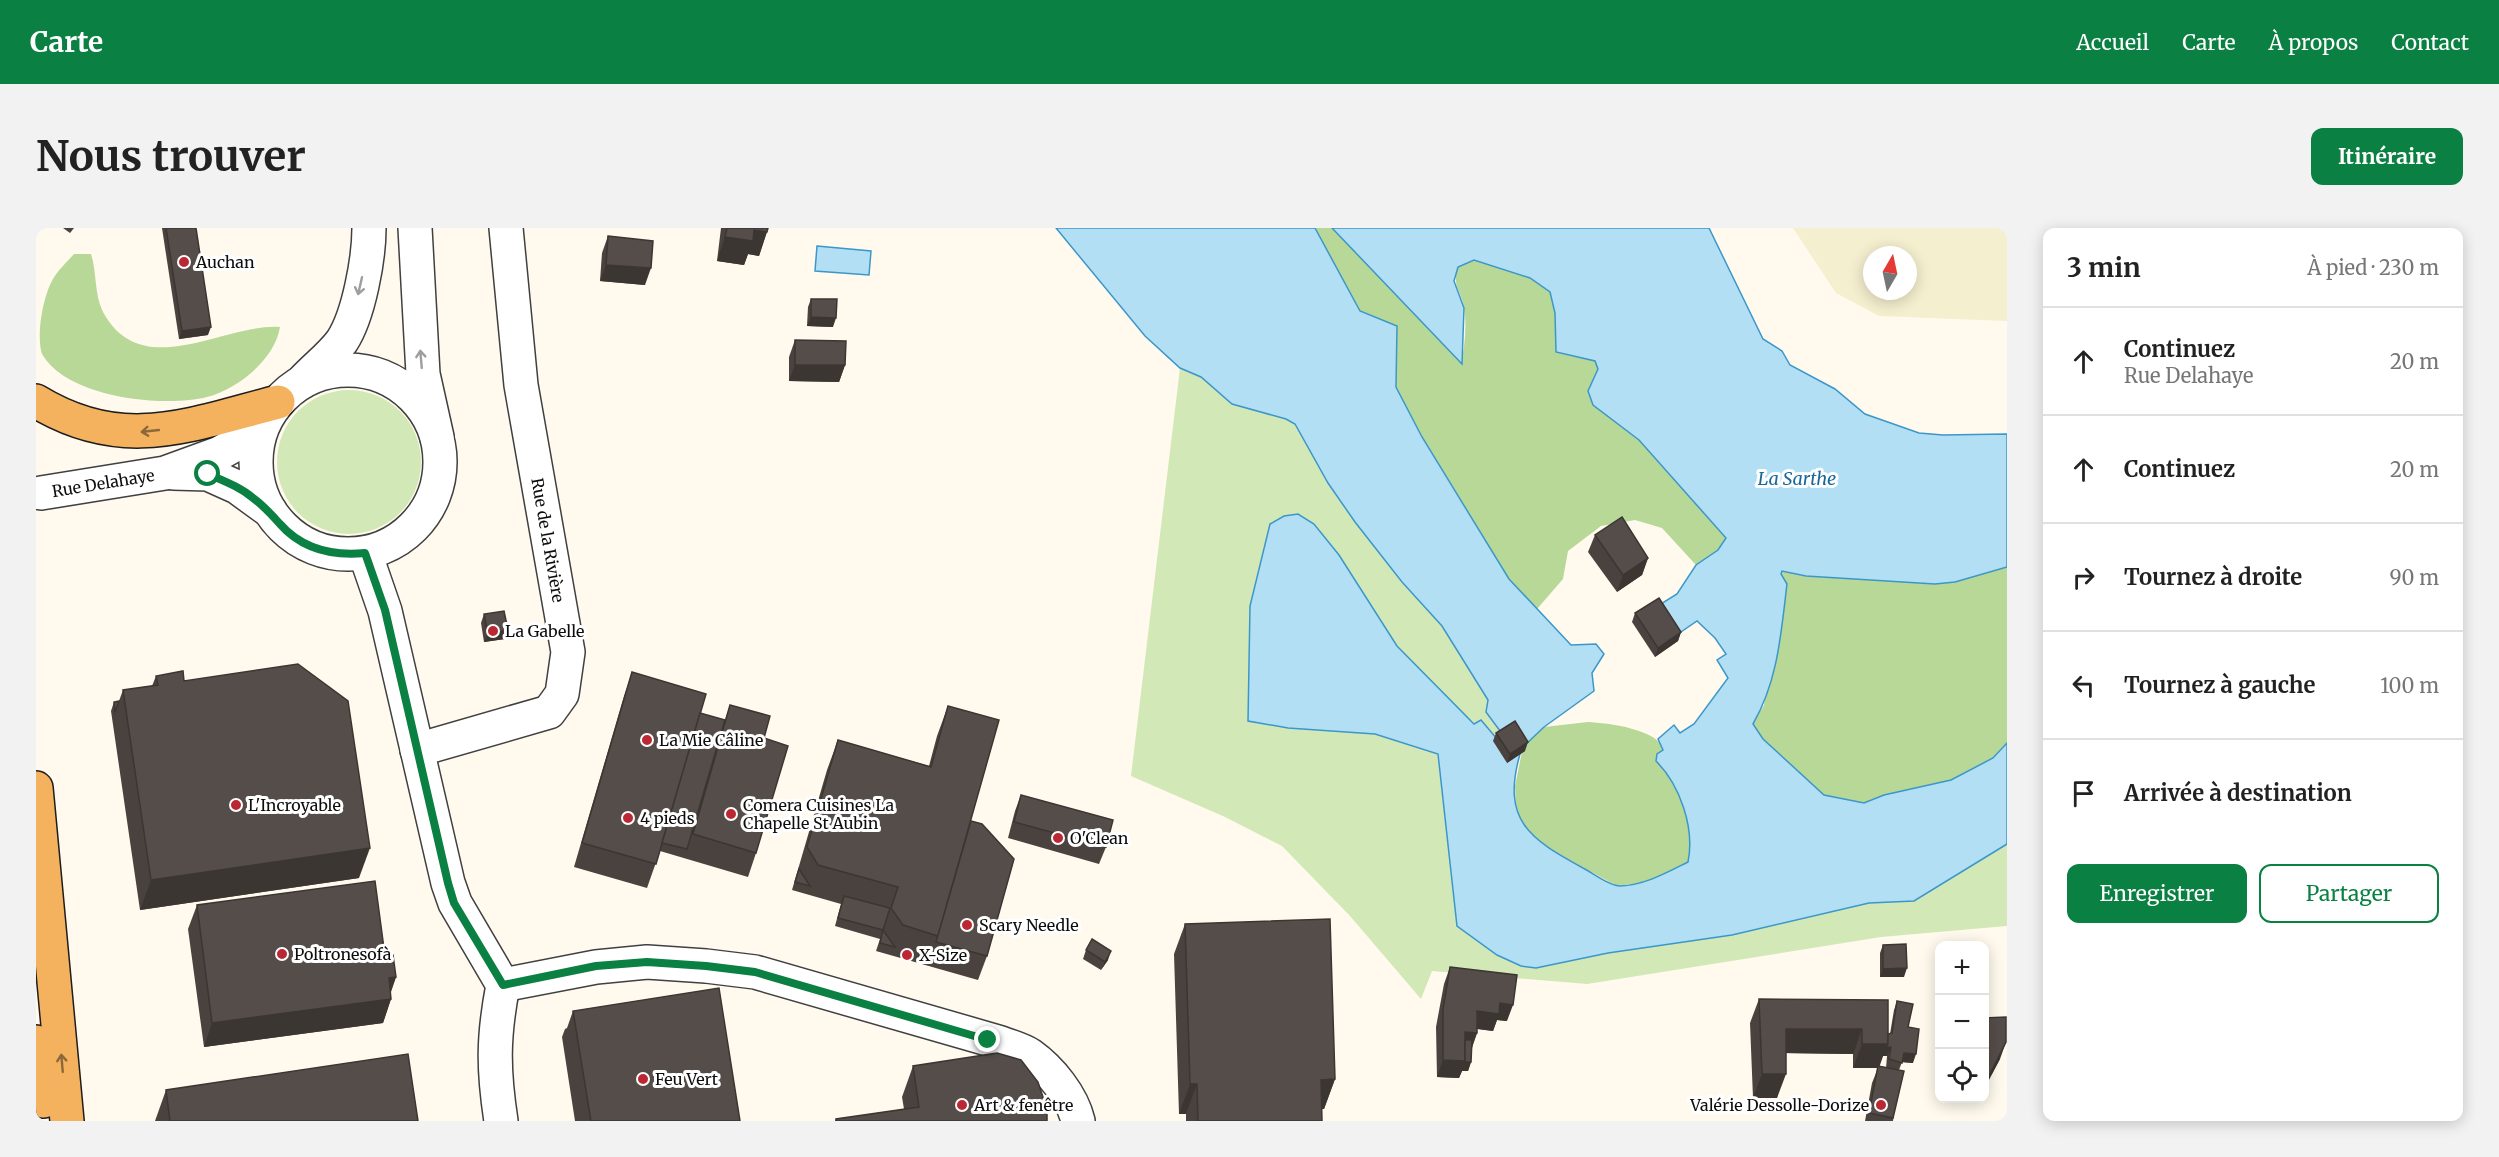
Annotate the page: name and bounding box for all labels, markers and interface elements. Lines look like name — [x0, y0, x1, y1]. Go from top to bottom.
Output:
text: Carte — [30, 24, 103, 60]
text: Accueil — [2076, 29, 2149, 56]
text: Carte — [2182, 29, 2236, 56]
text: À propos — [2269, 29, 2358, 56]
text: Contact — [2391, 29, 2469, 56]
button: Itinéraire — [2311, 128, 2463, 185]
text: Nous trouver — [36, 130, 306, 182]
north arrow — [1863, 246, 1917, 300]
text: 3 min — [2067, 251, 2141, 284]
place label: Auchan — [195, 252, 255, 272]
marker: Auchan — [177, 255, 191, 269]
text: À pied · 230 m — [2307, 255, 2439, 280]
one-way arrow — [354, 275, 365, 295]
text: Continuez — [2124, 335, 2235, 363]
icon: ahead — [2067, 345, 2100, 378]
one-way arrow — [415, 349, 426, 369]
text: 20 m — [2390, 349, 2439, 374]
text: Rue Delahaye — [2124, 363, 2254, 388]
one-way arrow — [141, 426, 161, 437]
icon: ahead — [2067, 453, 2100, 486]
text: Continuez — [2124, 455, 2235, 483]
text: 20 m — [2390, 457, 2439, 482]
route start — [194, 460, 220, 486]
street label: Rue Delahaye — [50, 465, 156, 501]
water label: La Sarthe — [1758, 467, 1836, 490]
street label: Rue de la Rivière — [527, 476, 569, 604]
icon: right — [2067, 561, 2100, 594]
text: Tournez à droite — [2124, 563, 2302, 591]
text: 90 m — [2389, 565, 2439, 590]
place label: La Gabelle — [505, 621, 584, 641]
marker: La Gabelle — [486, 624, 500, 638]
icon: left — [2067, 669, 2100, 702]
text: Tournez à gauche — [2124, 671, 2315, 699]
text: 100 m — [2380, 673, 2439, 698]
place label: La Mie Câline — [659, 730, 763, 750]
marker: La Mie Câline — [640, 733, 654, 747]
icon: arrive — [2067, 777, 2100, 810]
text: Arrivée à destination — [2124, 779, 2352, 807]
place label: L'Incroyable — [248, 795, 341, 815]
place label: Comera Cuisines La Chapelle St Aubin — [743, 795, 895, 833]
marker: L'Incroyable — [229, 798, 243, 812]
marker: Comera Cuisines La Chapelle St Aubin — [724, 807, 738, 821]
place label: 4 pieds — [640, 808, 695, 828]
marker: 4 pieds — [621, 811, 635, 825]
place label: O'Clean — [1070, 828, 1129, 848]
marker: O'Clean — [1051, 831, 1065, 845]
button: Enregistrer — [2067, 864, 2247, 923]
button: Partager — [2259, 864, 2439, 923]
place label: Scary Needle — [979, 915, 1078, 935]
marker: Scary Needle — [960, 918, 974, 932]
map controls — [1935, 941, 1989, 1103]
button: + — [1935, 941, 1989, 995]
place label: Poltronesofà — [294, 944, 392, 964]
place label: X-Size — [919, 945, 967, 965]
marker: Poltronesofà — [275, 947, 289, 961]
marker: X-Size — [900, 948, 914, 962]
button: − — [1935, 995, 1989, 1049]
route end — [974, 1026, 1000, 1052]
button: locate — [1935, 1049, 1989, 1103]
one-way arrow — [56, 1053, 67, 1073]
place label: Feu Vert — [655, 1069, 719, 1089]
marker: Feu Vert — [636, 1072, 650, 1086]
place label: Art & fenêtre — [973, 1095, 1073, 1115]
place label: Valérie Dessolle-Dorize — [1689, 1095, 1869, 1115]
marker: Art & fenêtre — [955, 1098, 969, 1112]
marker: Valérie Dessolle-Dorize — [1874, 1098, 1888, 1112]

